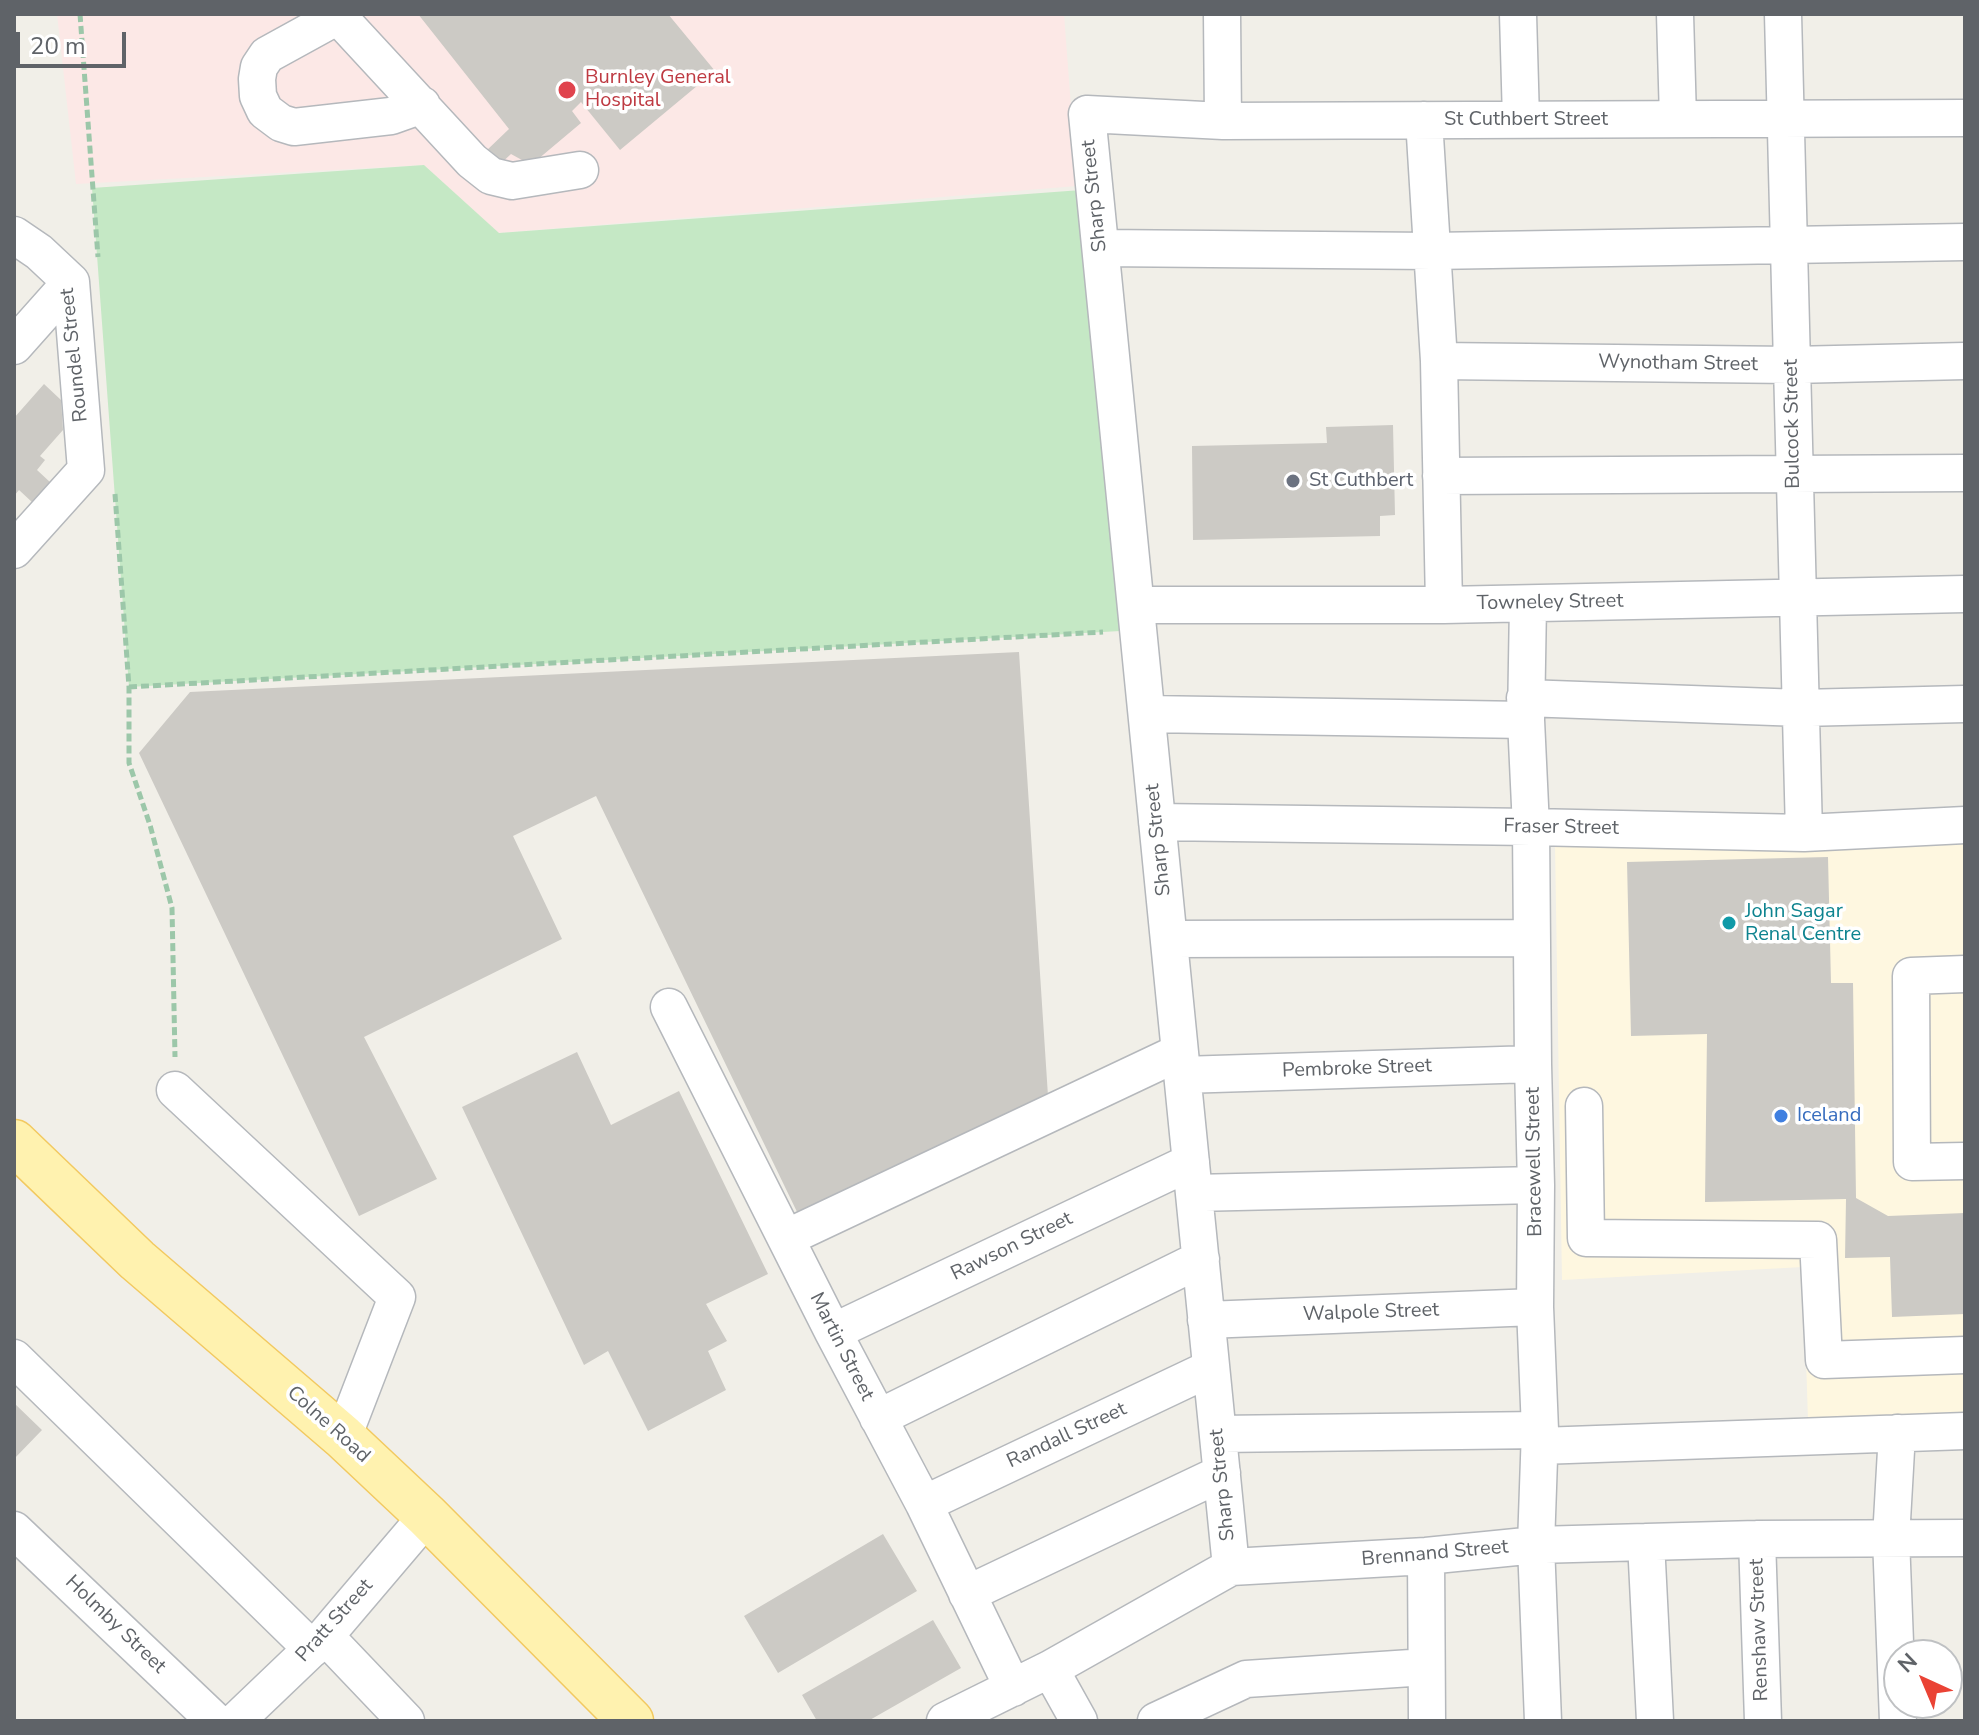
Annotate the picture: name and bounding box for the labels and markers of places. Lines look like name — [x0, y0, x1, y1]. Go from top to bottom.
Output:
place label: Burnley General Hospital — [585, 66, 731, 113]
marker: Burnley General Hospital — [556, 79, 578, 101]
place label: St Cuthbert — [1309, 469, 1413, 493]
marker: St Cuthbert — [1284, 472, 1302, 490]
place label: John Sagar Renal Centre — [1745, 900, 1861, 947]
marker: John Sagar Renal Centre — [1720, 914, 1738, 932]
place label: Iceland — [1797, 1104, 1861, 1128]
marker: Iceland — [1772, 1107, 1790, 1125]

